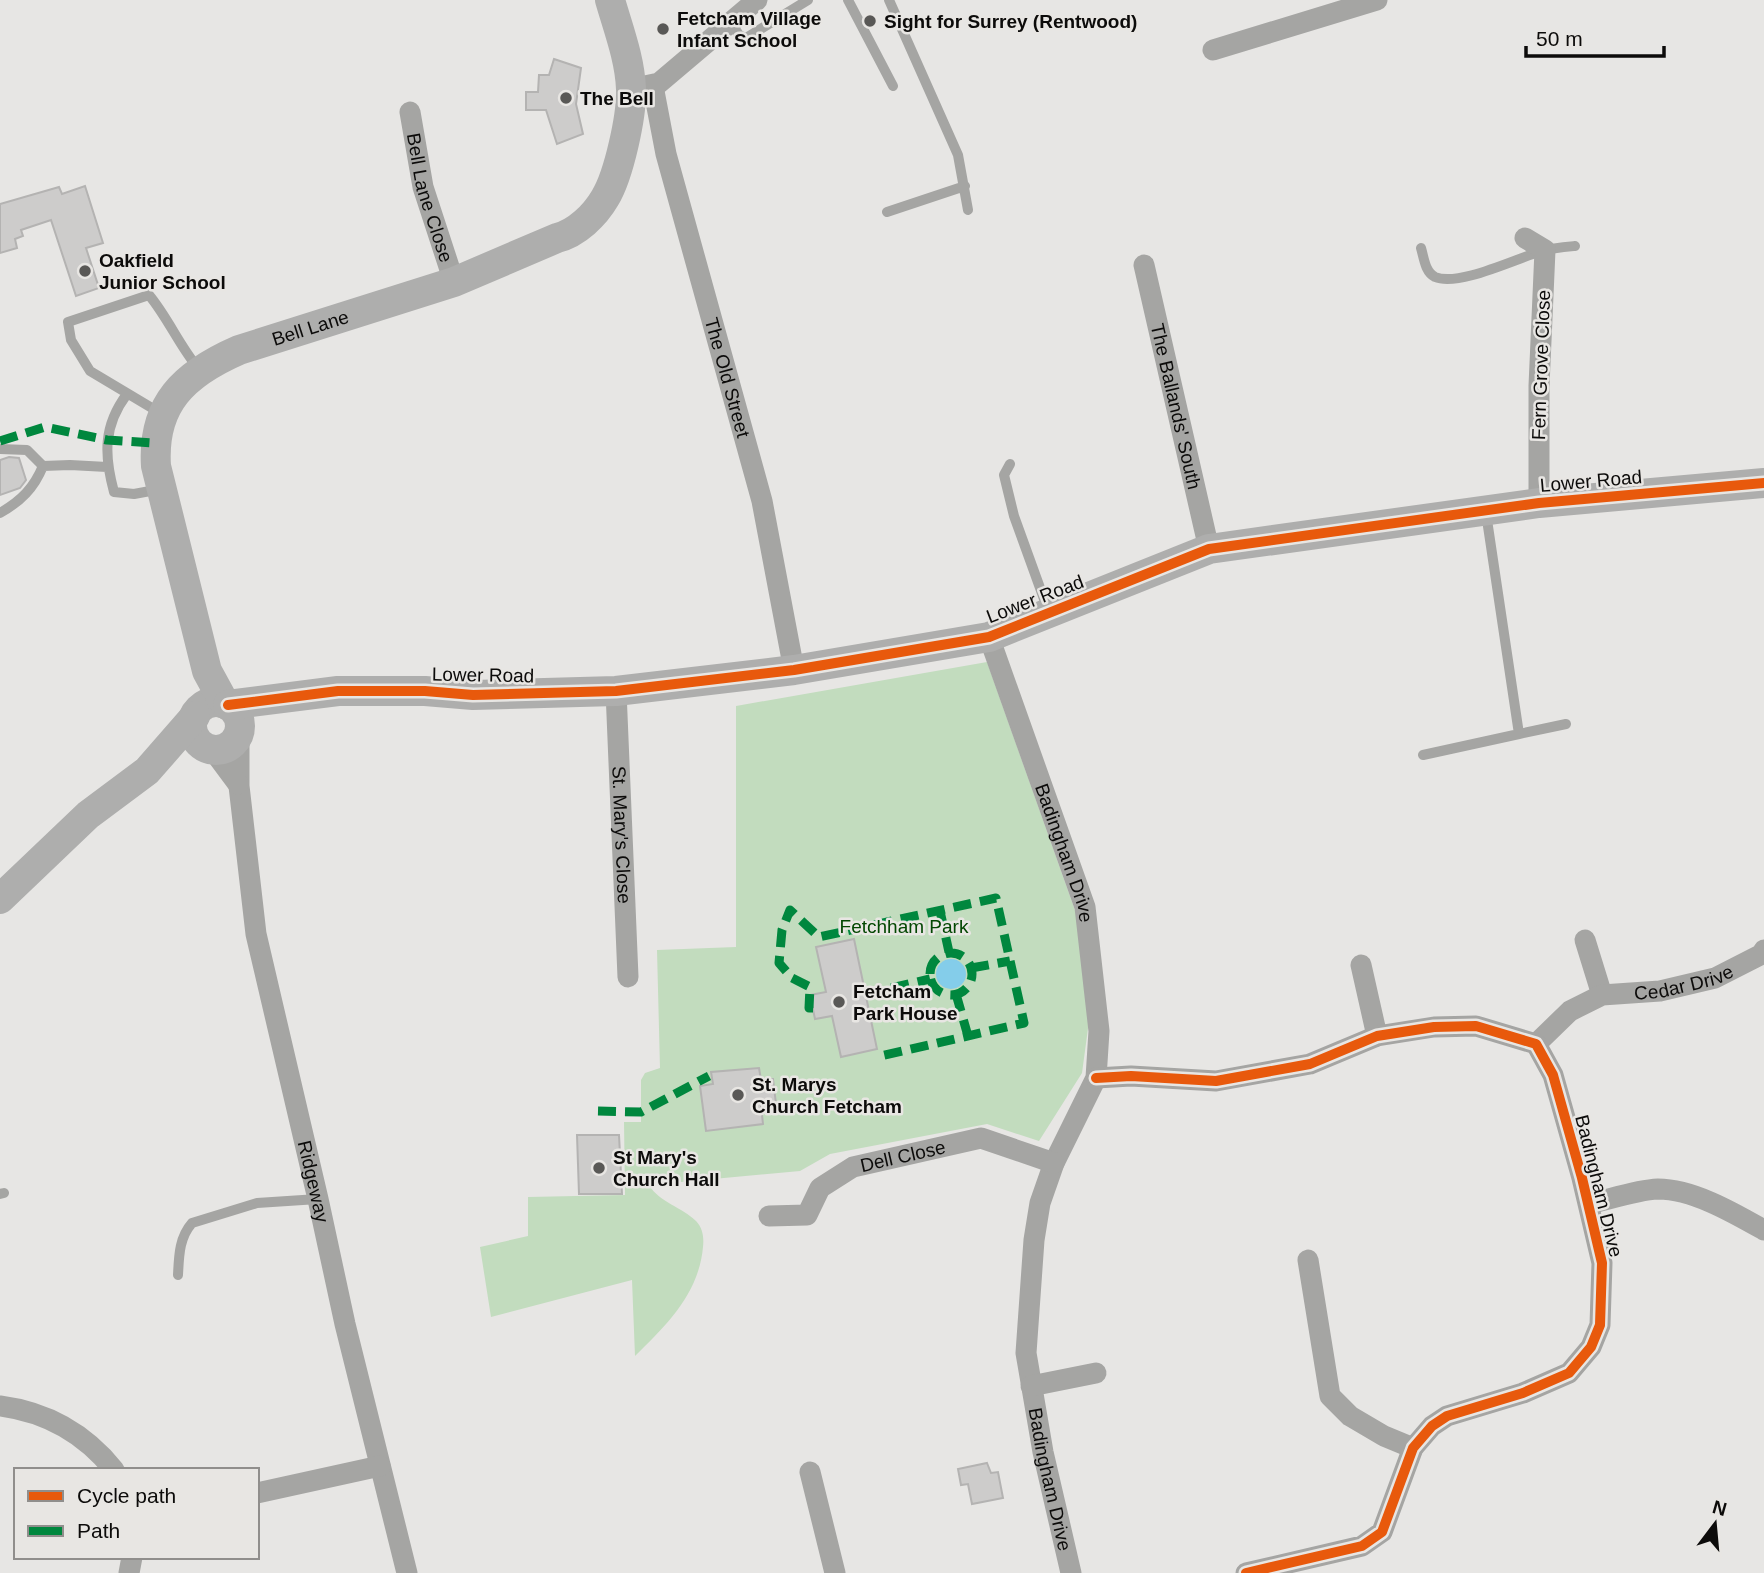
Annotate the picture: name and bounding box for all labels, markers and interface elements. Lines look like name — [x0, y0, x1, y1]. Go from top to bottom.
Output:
place label: Fetcham Village Infant School — [677, 8, 821, 51]
place label: Sight for Surrey (Rentwood) — [884, 11, 1137, 32]
marker: Sight for Surrey (Rentwood) — [862, 13, 878, 29]
scale bar — [1526, 14, 1664, 58]
marker: Fetcham Village Infant School — [655, 21, 671, 37]
text: 50 m — [1536, 27, 1583, 50]
place label: The Bell — [580, 88, 654, 109]
marker: The Bell — [558, 90, 574, 106]
street label: Bell Lane Close — [403, 131, 457, 265]
place label: Oakfield Junior School — [99, 250, 226, 293]
marker: Oakfield Junior School — [77, 263, 93, 279]
street label: Fern Grove Close — [1528, 290, 1554, 440]
street label: Bell Lane — [269, 306, 351, 349]
street label: The Old Street — [701, 315, 755, 440]
street label: The Ballands' South — [1147, 321, 1206, 491]
street label: Lower Road — [1539, 466, 1643, 496]
street label: Lower Road — [983, 571, 1087, 627]
street label: Lower Road — [432, 664, 534, 686]
street label: St. Mary's Close — [609, 766, 635, 904]
street label: Badingham Drive — [1031, 781, 1097, 923]
park label: Fetchham Park — [840, 916, 969, 937]
street label: Cedar Drive — [1633, 960, 1737, 1003]
place label: Fetcham Park House — [853, 981, 958, 1024]
marker: Fetcham Park House — [831, 994, 847, 1010]
place label: St. Marys Church Fetcham — [752, 1074, 902, 1117]
marker: St. Marys Church Fetcham — [730, 1087, 746, 1103]
street label: Badingham Drive — [1571, 1113, 1627, 1259]
street label: Dell Close — [858, 1136, 947, 1176]
street label: Ridgeway — [294, 1138, 333, 1225]
place label: St Mary's Church Hall — [613, 1147, 720, 1190]
marker: St Mary's Church Hall — [591, 1160, 607, 1176]
street label: Badingham Drive — [1025, 1406, 1076, 1553]
legend — [14, 1468, 259, 1559]
text: Cycle path — [77, 1484, 176, 1507]
north arrow — [1680, 1489, 1750, 1559]
text: N — [1710, 1496, 1729, 1520]
text: Path — [77, 1519, 120, 1542]

